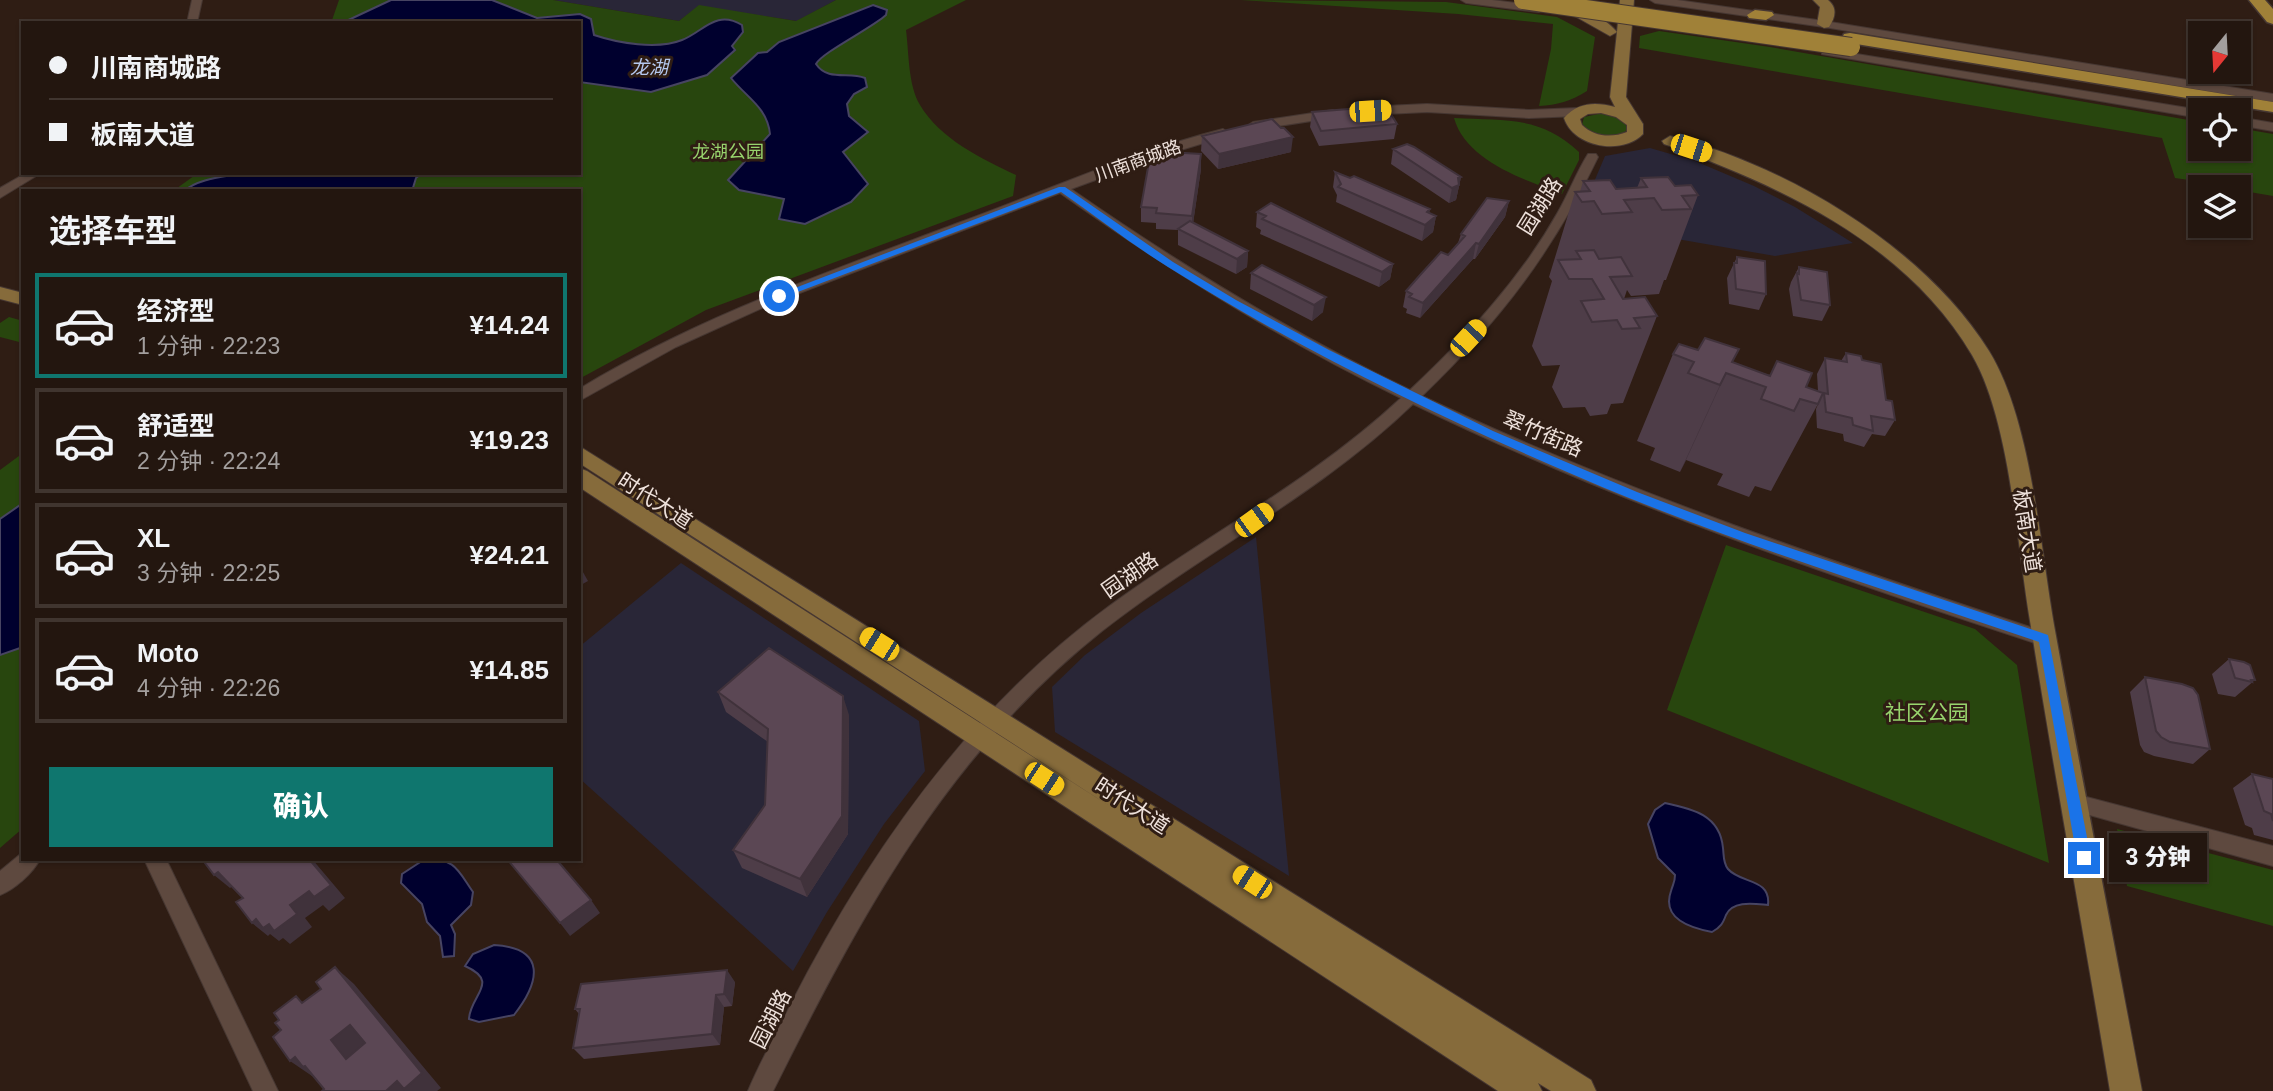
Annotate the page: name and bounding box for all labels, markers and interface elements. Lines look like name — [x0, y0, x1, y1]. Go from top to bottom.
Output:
north arrow — [2188, 21, 2250, 84]
map controls — [2188, 21, 2251, 238]
text: 川南商城路 — [91, 53, 221, 83]
water label: 龙湖 — [630, 57, 671, 78]
button: locate — [2188, 98, 2251, 161]
car — [1349, 99, 1392, 123]
text: 板南大道 — [91, 120, 195, 150]
car — [1668, 132, 1715, 164]
street label: 川南商城路 — [1092, 136, 1184, 186]
park label: 龙湖公园 — [692, 142, 764, 162]
street label: 园湖路 — [1513, 173, 1566, 239]
button: layers — [2188, 175, 2251, 238]
text: 选择车型 — [49, 213, 177, 249]
route start — [763, 280, 795, 312]
icon: car — [53, 294, 116, 357]
text: 经济型 — [137, 296, 215, 326]
text: ¥14.24 — [469, 310, 549, 340]
car — [1446, 315, 1491, 361]
text: 1 分钟 · 22:23 — [137, 333, 280, 359]
street label: 翠竹街路 — [1500, 407, 1586, 461]
icon: car — [53, 409, 116, 472]
text: 舒适型 — [137, 411, 215, 441]
text: ¥19.23 — [469, 425, 549, 455]
text: 2 分钟 · 22:24 — [137, 448, 280, 474]
street label: 时代大道 — [614, 468, 697, 533]
street label: 板南大道 — [2010, 488, 2045, 574]
car — [1231, 499, 1278, 541]
text: XL — [137, 523, 170, 553]
icon: car — [53, 524, 116, 587]
text: ¥24.21 — [469, 540, 549, 570]
street label: 园湖路 — [1097, 547, 1162, 602]
text: 3 分钟 · 22:25 — [137, 560, 280, 586]
car — [856, 624, 903, 664]
text: Moto — [137, 638, 199, 668]
icon: car — [53, 639, 116, 702]
text: ¥14.85 — [469, 655, 549, 685]
text: 4 分钟 · 22:26 — [137, 675, 280, 701]
park label: 社区公园 — [1885, 701, 1969, 724]
car — [1021, 759, 1068, 799]
button: 确认 — [49, 767, 553, 847]
street label: 时代大道 — [1091, 773, 1174, 838]
callout: 3 分钟 — [2108, 834, 2206, 882]
route end — [2068, 842, 2100, 874]
text: 3 分钟 — [2125, 844, 2191, 870]
car — [1229, 862, 1276, 902]
street label: 园湖路 — [746, 985, 795, 1052]

